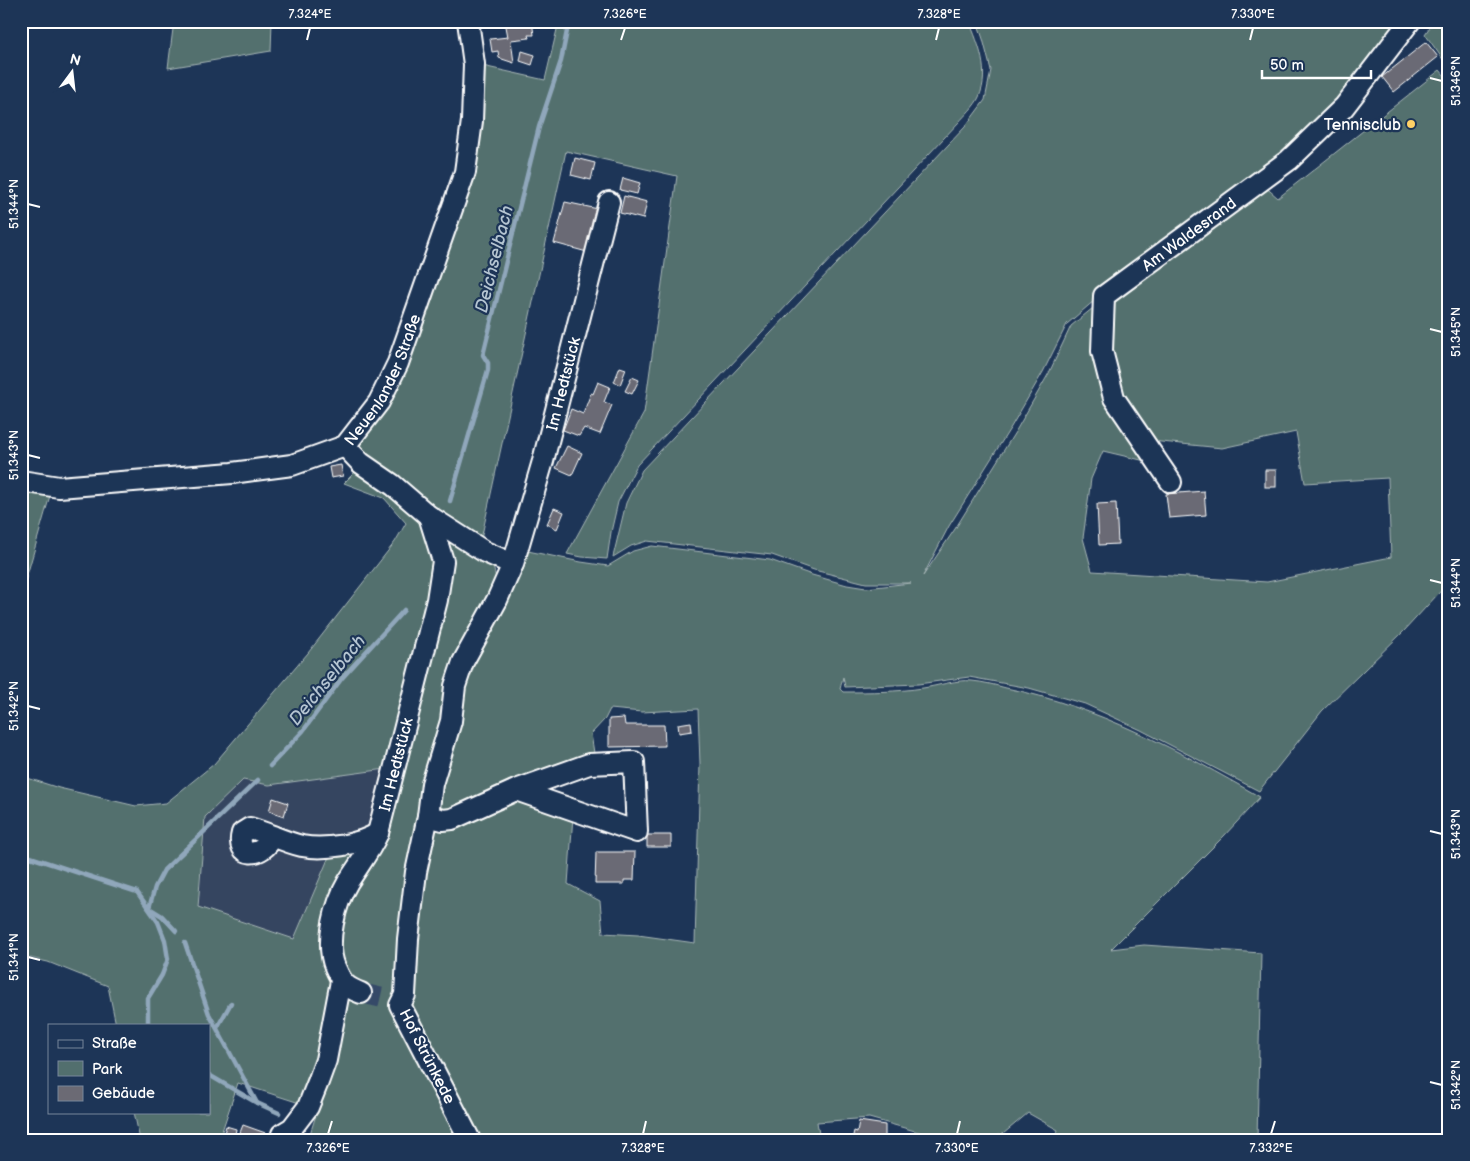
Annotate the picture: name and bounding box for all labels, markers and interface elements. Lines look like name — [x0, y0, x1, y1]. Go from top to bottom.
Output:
text: 7.324°E — [289, 7, 331, 22]
text: 7.326°E — [603, 7, 647, 22]
text: 7.328°E — [917, 7, 961, 22]
text: 7.330°E — [1231, 7, 1275, 22]
north arrow — [48, 48, 98, 98]
scale bar — [1262, 48, 1371, 80]
text: N — [68, 50, 83, 69]
text: 50 m — [1270, 56, 1304, 75]
text: 51.346°N — [1449, 56, 1464, 106]
place label: Tennisclub — [1324, 116, 1401, 135]
marker: Tennisclub — [1405, 118, 1417, 130]
text: 51.344°N — [7, 179, 22, 229]
street label: Am Waldesrand — [1139, 194, 1240, 276]
water label: Deichselbach — [471, 203, 518, 315]
text: 51.345°N — [1449, 307, 1464, 357]
street label: Neuenlander Straße — [341, 311, 426, 450]
street label: Im Hedtstück — [543, 335, 585, 433]
text: 51.343°N — [7, 430, 22, 480]
text: 51.344°N — [1449, 558, 1464, 608]
water label: Deichselbach — [285, 631, 370, 730]
text: 51.342°N — [7, 681, 22, 731]
street label: Im Hedtstück — [376, 716, 418, 814]
text: 51.343°N — [1449, 809, 1464, 859]
text: 51.341°N — [7, 933, 22, 981]
street label: Hof Strünkede — [395, 1006, 459, 1108]
legend — [48, 1024, 210, 1114]
text: Straße — [92, 1034, 137, 1053]
text: Park — [92, 1060, 123, 1079]
text: 51.342°N — [1449, 1060, 1464, 1110]
text: Gebäude — [92, 1084, 155, 1103]
text: 7.326°E — [306, 1141, 350, 1156]
text: 7.328°E — [621, 1141, 665, 1156]
text: 7.330°E — [935, 1141, 979, 1156]
text: 7.332°E — [1249, 1141, 1293, 1156]

